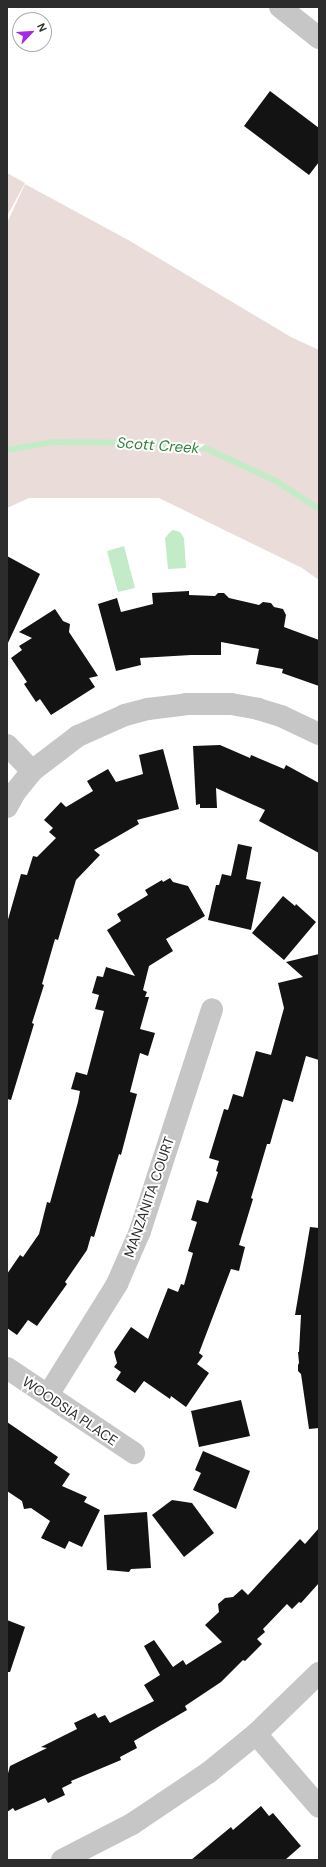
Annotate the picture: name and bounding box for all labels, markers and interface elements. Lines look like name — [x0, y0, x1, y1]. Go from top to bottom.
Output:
north arrow — [12, 12, 52, 52]
text: N — [34, 21, 50, 34]
water label: Scott Creek — [116, 434, 200, 458]
street label: MANZANITA COURT — [120, 1134, 178, 1260]
street label: WOODSIA PLACE — [19, 1373, 121, 1449]

